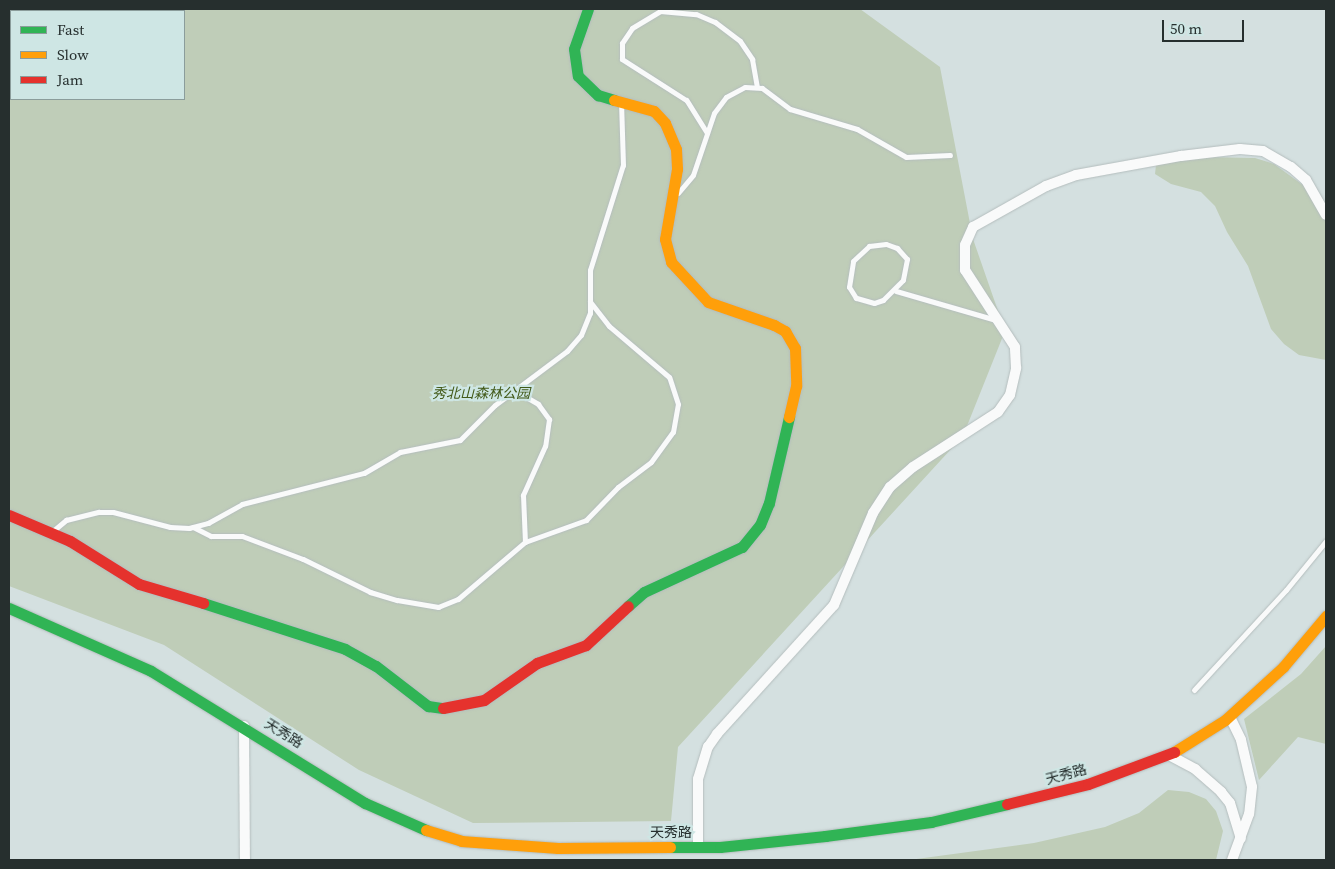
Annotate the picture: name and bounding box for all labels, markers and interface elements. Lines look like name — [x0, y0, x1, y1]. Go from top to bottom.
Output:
legend — [10, 10, 185, 100]
scale bar — [1165, 10, 1248, 42]
text: 50 m — [1170, 18, 1202, 39]
text: Fast — [57, 19, 84, 40]
text: Slow — [57, 44, 89, 65]
text: Jam — [57, 69, 83, 90]
park label: 秀北山森林公园 — [432, 385, 530, 401]
street label: 天秀路 — [262, 715, 306, 751]
street label: 天秀路 — [1044, 760, 1088, 788]
street label: 天秀路 — [650, 824, 692, 840]

